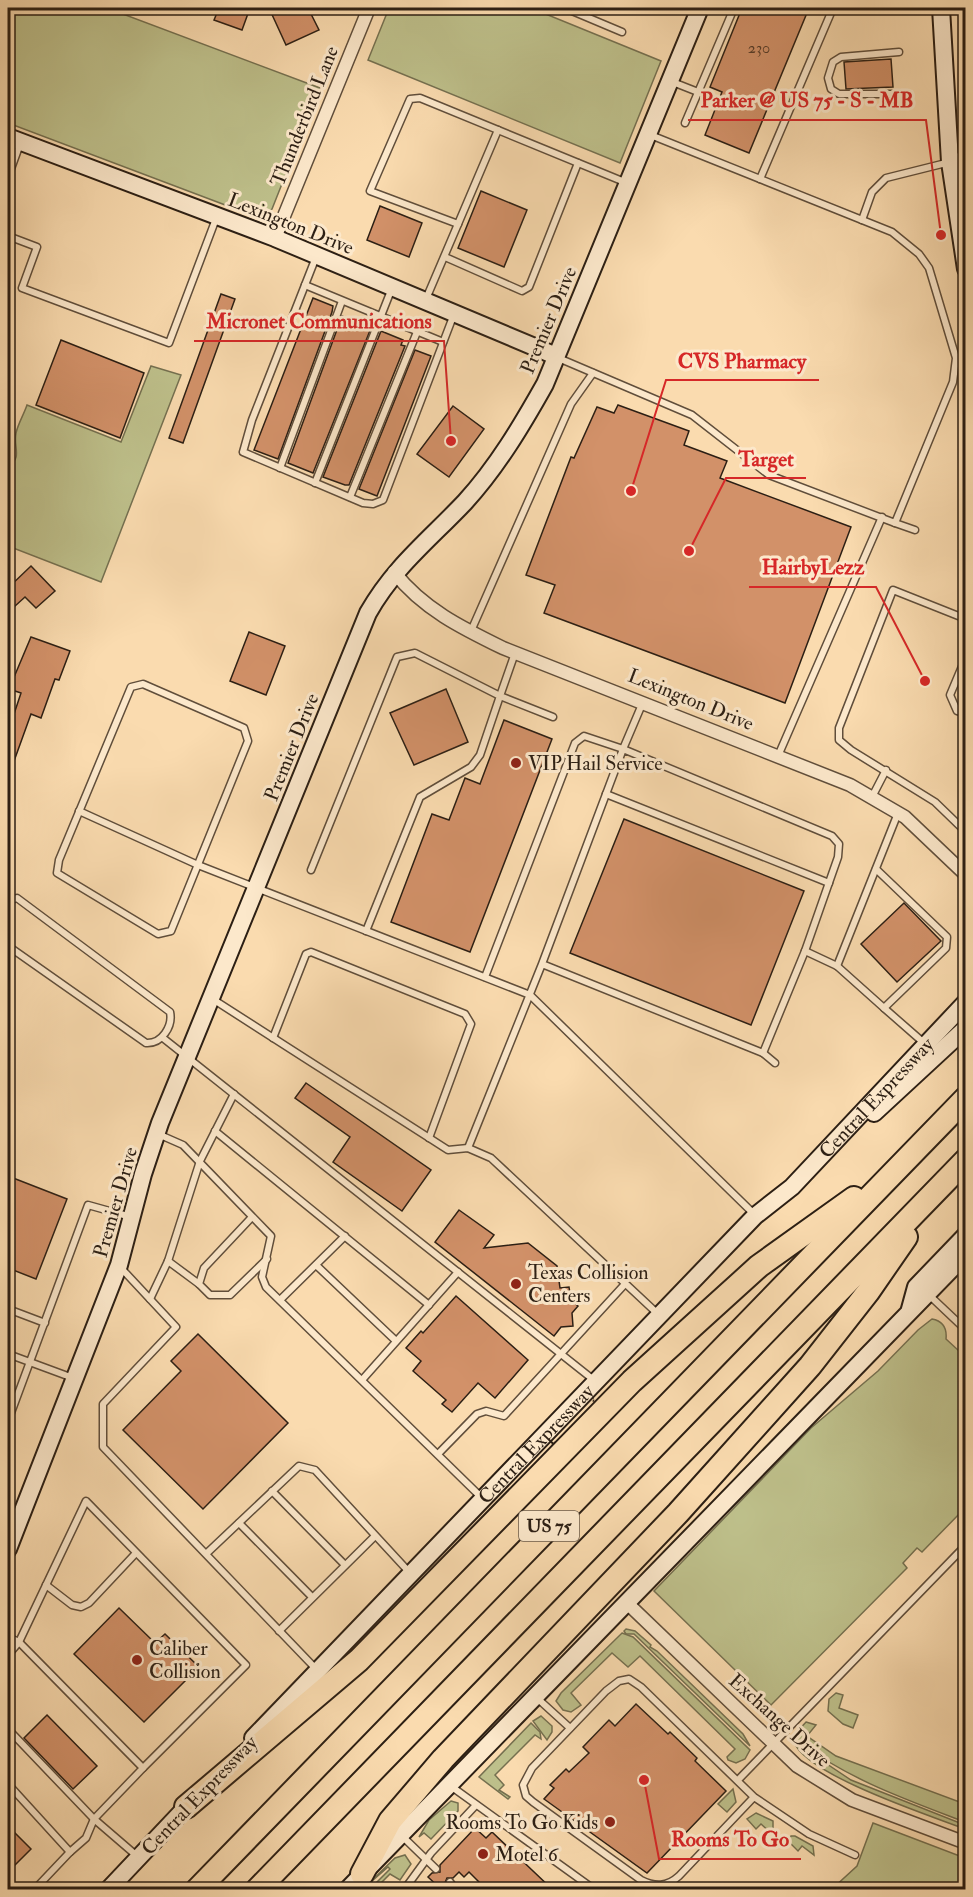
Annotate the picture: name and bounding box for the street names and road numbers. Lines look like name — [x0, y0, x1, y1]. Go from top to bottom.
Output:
street label: Thunderbird Lane — [265, 42, 344, 190]
street label: Lexington Drive — [224, 187, 357, 260]
street label: Premier Drive — [515, 263, 582, 377]
street label: Lexington Drive — [624, 663, 757, 736]
street label: Premier Drive — [259, 690, 324, 805]
street label: Central Expressway — [814, 1031, 940, 1164]
street label: Premier Drive — [88, 1144, 143, 1260]
street label: Central Expressway — [473, 1378, 600, 1509]
road number: US 75 — [519, 1511, 579, 1541]
street label: Exchange Drive — [724, 1668, 836, 1773]
street label: Central Expressway — [136, 1729, 264, 1861]

